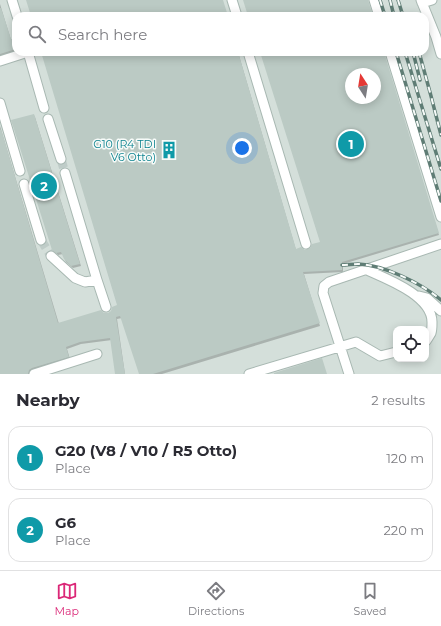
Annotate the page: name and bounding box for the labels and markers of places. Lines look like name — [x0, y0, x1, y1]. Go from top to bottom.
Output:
pin: 1 — [338, 129, 364, 159]
place label: G10 (R4 TDI V6 Otto) — [93, 137, 156, 164]
building icon: G10 (R4 TDI V6 Otto) — [159, 140, 179, 160]
pin: 2 — [31, 171, 57, 201]

